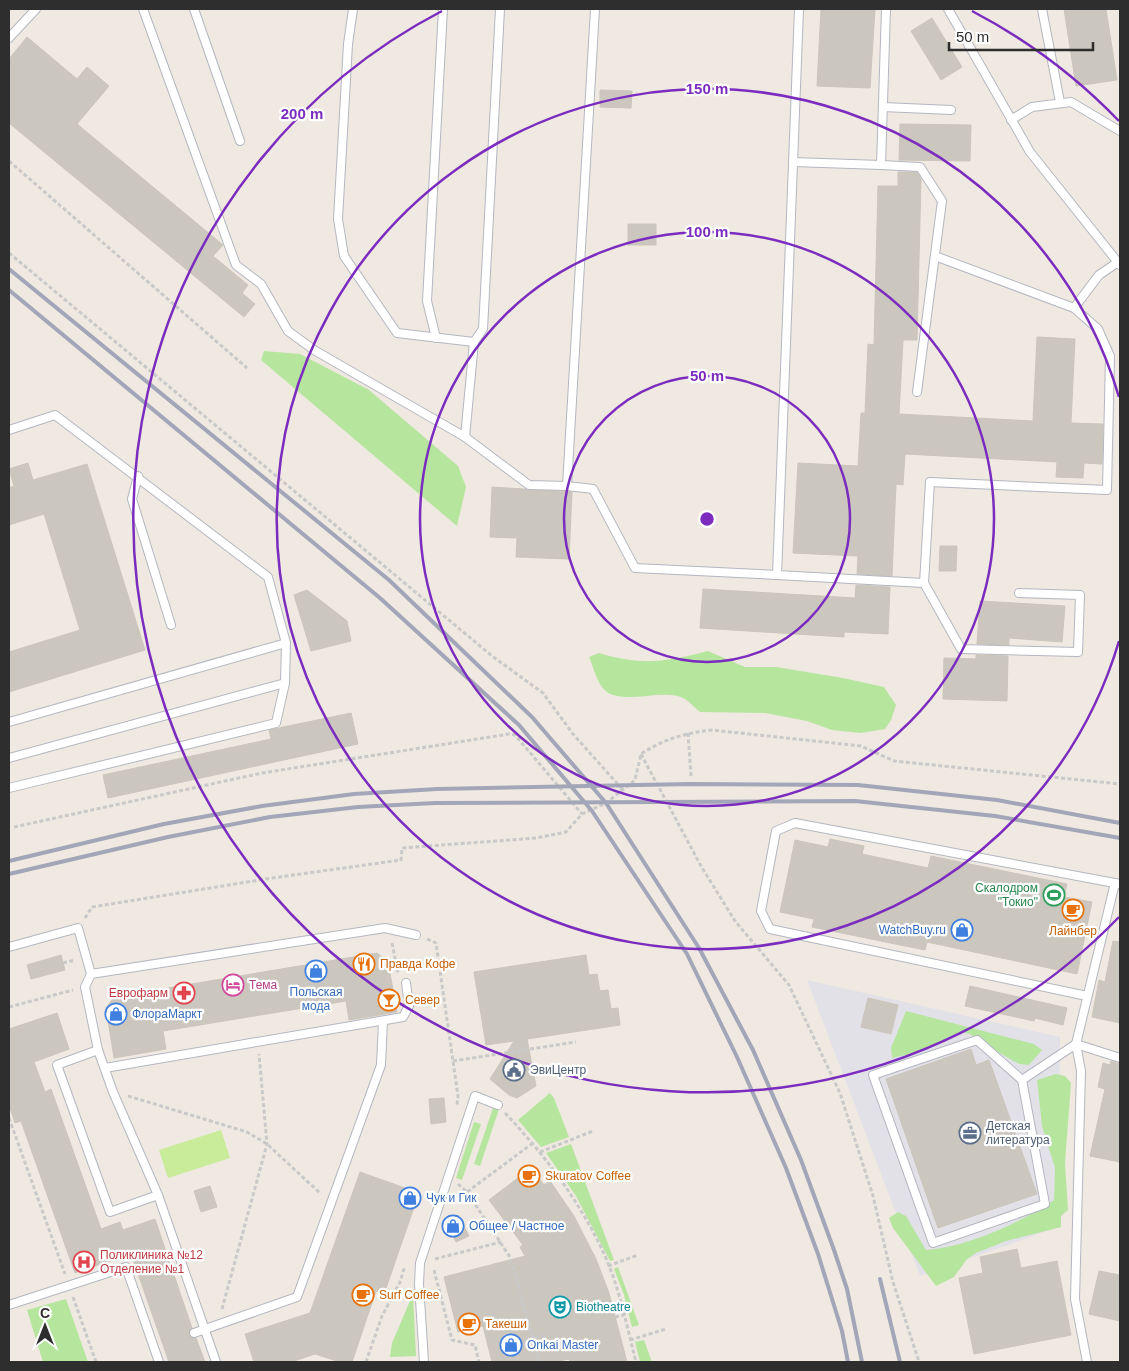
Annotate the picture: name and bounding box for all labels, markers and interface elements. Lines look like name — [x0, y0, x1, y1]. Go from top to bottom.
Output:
scale bar — [949, 20, 1093, 52]
text: 50 m — [956, 28, 989, 45]
text: 150 m — [686, 80, 728, 97]
text: 200 m — [281, 105, 323, 122]
text: 100 m — [686, 223, 728, 240]
text: 50 m — [690, 367, 724, 384]
centre of rings — [698, 510, 716, 528]
place label: Скалодром "Токио" — [975, 881, 1038, 909]
sports icon: Скалодром "Токио" — [1042, 883, 1066, 907]
cafe icon: Лайнбер — [1061, 898, 1085, 922]
shop icon: WatchBuy.ru — [950, 918, 974, 942]
place label: WatchBuy.ru — [879, 923, 946, 937]
place label: Лайнбер — [1049, 924, 1097, 938]
restaurant icon: Правда Кофе — [352, 952, 376, 976]
place label: Правда Кофе — [380, 957, 456, 971]
shop icon: Польская мода — [304, 959, 328, 983]
hotel icon: Тема — [221, 973, 245, 997]
place label: Тема — [249, 978, 278, 992]
pharmacy icon: Еврофарм — [172, 981, 196, 1005]
place label: Польская мода — [290, 985, 342, 1013]
place label: Еврофарм — [109, 986, 168, 1000]
bar icon: Север — [377, 988, 401, 1012]
place label: Север — [405, 993, 440, 1007]
shop icon: ФлораМаркт — [104, 1002, 128, 1026]
place label: ФлораМаркт — [132, 1007, 203, 1021]
public building icon: ЭвиЦентр — [502, 1058, 526, 1082]
place label: ЭвиЦентр — [530, 1063, 586, 1077]
place label: Детская литература — [986, 1119, 1050, 1147]
office icon: Детская литература — [958, 1121, 982, 1145]
cafe icon: Skuratov Coffee — [517, 1164, 541, 1188]
place label: Skuratov Coffee — [545, 1169, 631, 1183]
shop icon: Чук и Гик — [398, 1186, 422, 1210]
place label: Чук и Гик — [426, 1191, 477, 1205]
shop icon: Общее / Частное — [441, 1214, 465, 1238]
place label: Общее / Частное — [469, 1219, 565, 1233]
place label: Поликлиника №12 Отделение №1 — [100, 1248, 203, 1276]
hospital icon: Поликлиника №12 Отделение №1 — [72, 1250, 96, 1274]
cafe icon: Surf Coffee — [351, 1283, 375, 1307]
place label: Surf Coffee — [379, 1288, 440, 1302]
theatre icon: Biotheatre — [548, 1295, 572, 1319]
place label: Biotheatre — [576, 1300, 631, 1314]
north arrow — [20, 1301, 70, 1351]
text: С — [40, 1305, 50, 1321]
cafe icon: Такеши — [457, 1312, 481, 1336]
place label: Такеши — [485, 1317, 527, 1331]
shop icon: Onkai Master — [499, 1333, 523, 1357]
place label: Onkai Master — [527, 1338, 598, 1352]

